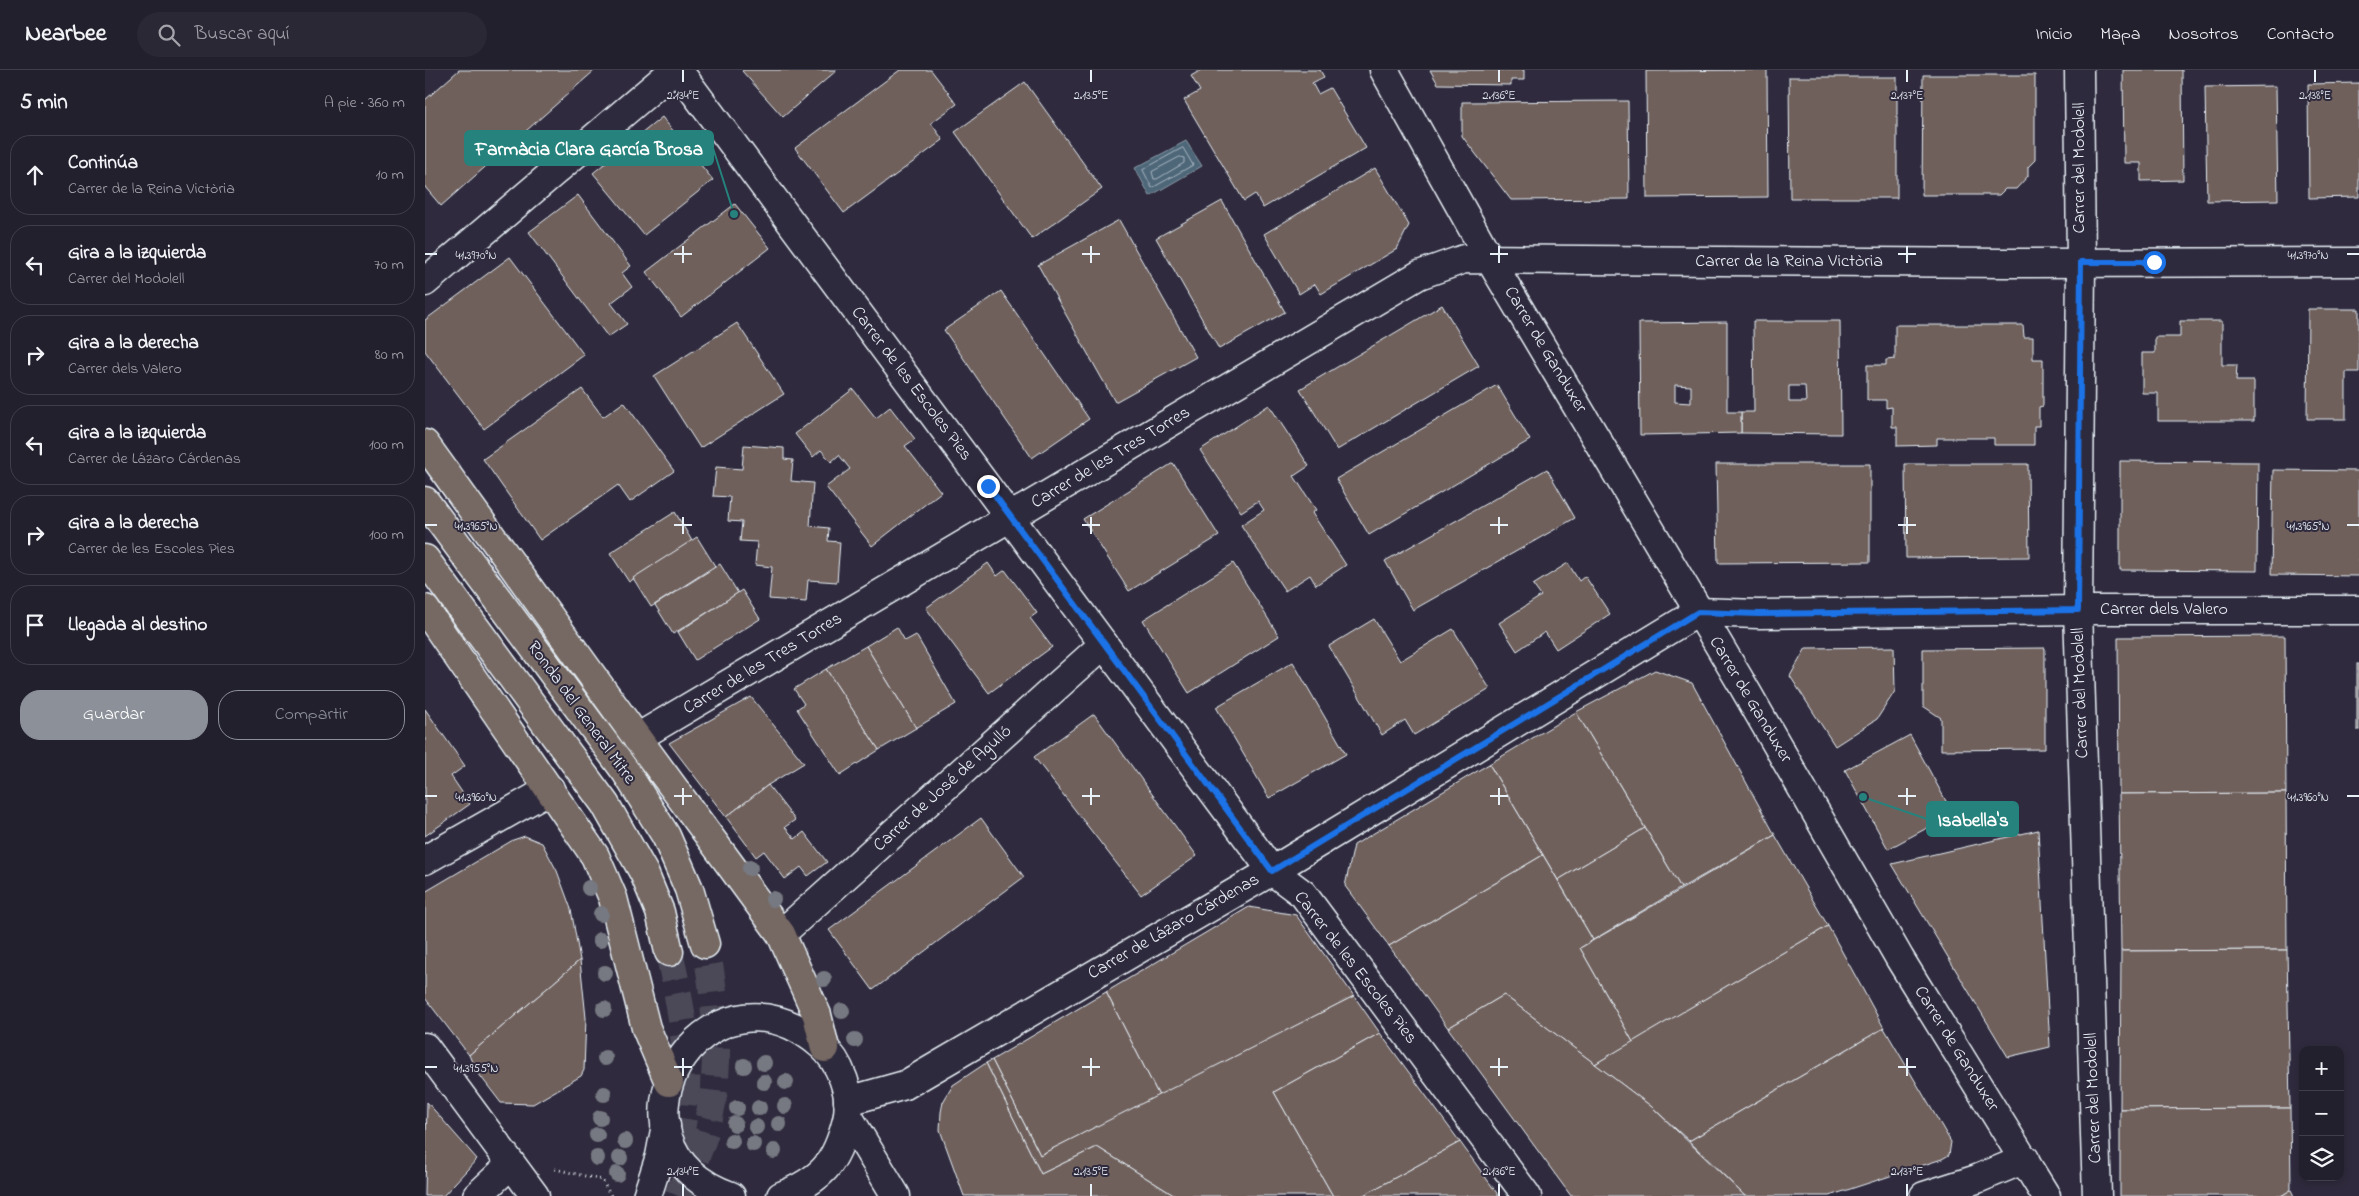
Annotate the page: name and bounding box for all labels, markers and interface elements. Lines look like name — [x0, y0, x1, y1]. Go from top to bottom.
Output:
search box — [137, 12, 487, 57]
text: Nearbee — [25, 17, 107, 52]
icon: search — [155, 21, 183, 49]
text: Buscar aquí — [195, 21, 290, 48]
text: Inicio — [2035, 22, 2072, 48]
text: Mapa — [2100, 22, 2141, 48]
text: Nosotros — [2169, 22, 2239, 48]
text: Contacto — [2267, 22, 2334, 48]
text: 2.134°E — [667, 87, 699, 105]
text: 2.135°E — [1074, 87, 1108, 105]
text: 2.136°E — [1483, 87, 1515, 105]
text: 2.137°E — [1891, 87, 1923, 105]
text: 2.138°E — [2299, 87, 2331, 105]
text: 5 min — [20, 88, 68, 118]
text: A pie · 360 m — [324, 91, 405, 115]
street label: Carrer del Modolell — [2067, 103, 2093, 233]
callout: Farmàcia Clara García Brosa — [465, 131, 713, 165]
text: Farmàcia Clara García Brosa — [474, 137, 703, 164]
text: Continúa — [68, 150, 138, 177]
icon: ahead — [21, 161, 49, 189]
text: 10 m — [376, 163, 404, 187]
text: Carrer de la Reina Victòria — [68, 177, 235, 201]
text: Gira a la izquierda — [68, 240, 206, 267]
text: 41.3970°N — [455, 247, 497, 265]
text: 41.3970°N — [2287, 247, 2329, 265]
street label: Carrer de la Reina Victòria — [1695, 249, 1883, 275]
icon: left — [21, 251, 49, 279]
route start — [2143, 251, 2166, 274]
text: 70 m — [374, 253, 404, 277]
text: Carrer del Modolell — [68, 267, 184, 291]
street label: Carrer de Ganduxer — [1497, 282, 1593, 419]
street label: Carrer de les Escoles Pies — [844, 301, 978, 467]
text: Gira a la derecha — [68, 330, 199, 357]
icon: right — [21, 341, 49, 369]
text: 80 m — [375, 343, 404, 367]
text: Carrer dels Valero — [68, 357, 182, 381]
street label: Carrer de les Tres Torres — [1027, 400, 1195, 516]
text: Gira a la izquierda — [68, 420, 206, 447]
icon: left — [21, 431, 49, 459]
text: 100 m — [369, 433, 404, 457]
text: Carrer de Lázaro Cárdenas — [68, 447, 241, 471]
route end — [977, 475, 1000, 498]
text: Gira a la derecha — [68, 510, 199, 537]
text: 41.3965°N — [454, 518, 498, 536]
text: 41.3965°N — [2286, 518, 2330, 536]
icon: right — [21, 521, 49, 549]
text: 100 m — [369, 523, 404, 547]
text: Carrer de les Escoles Pies — [68, 537, 235, 561]
street label: Carrer dels Valero — [2100, 597, 2228, 623]
street label: Carrer de les Tres Torres — [679, 606, 847, 722]
icon: arrive — [21, 611, 49, 639]
text: Llegada al destino — [68, 612, 207, 639]
street label: Carrer del Modolell — [2066, 627, 2096, 759]
street label: Carrer de Ganduxer — [1702, 632, 1798, 769]
street label: Ronda del General Mitre — [520, 636, 642, 791]
button: Guardar — [20, 690, 208, 740]
button: Compartir — [218, 690, 405, 740]
street label: Carrer de José de Agulló — [868, 719, 1019, 859]
text: 41.3960°N — [455, 789, 497, 807]
text: 41.3960°N — [2287, 789, 2329, 807]
callout: Isabella's — [1927, 802, 2018, 836]
text: Isabella's — [1937, 808, 2009, 835]
street label: Carrer de Lázaro Cárdenas — [1083, 867, 1265, 987]
street label: Carrer de les Escoles Pies — [1287, 886, 1423, 1050]
street label: Carrer de Ganduxer — [1907, 981, 2005, 1117]
street label: Carrer del Modolell — [2079, 1032, 2109, 1164]
map controls — [2299, 1046, 2344, 1181]
button: + — [2299, 1046, 2344, 1091]
text: 41.3955°N — [454, 1060, 498, 1078]
button: − — [2299, 1091, 2344, 1136]
button: layers — [2299, 1136, 2344, 1181]
text: 2.134°E — [667, 1163, 699, 1181]
text: 2.135°E — [1074, 1163, 1108, 1181]
text: 2.136°E — [1483, 1163, 1515, 1181]
text: 2.137°E — [1891, 1163, 1923, 1181]

